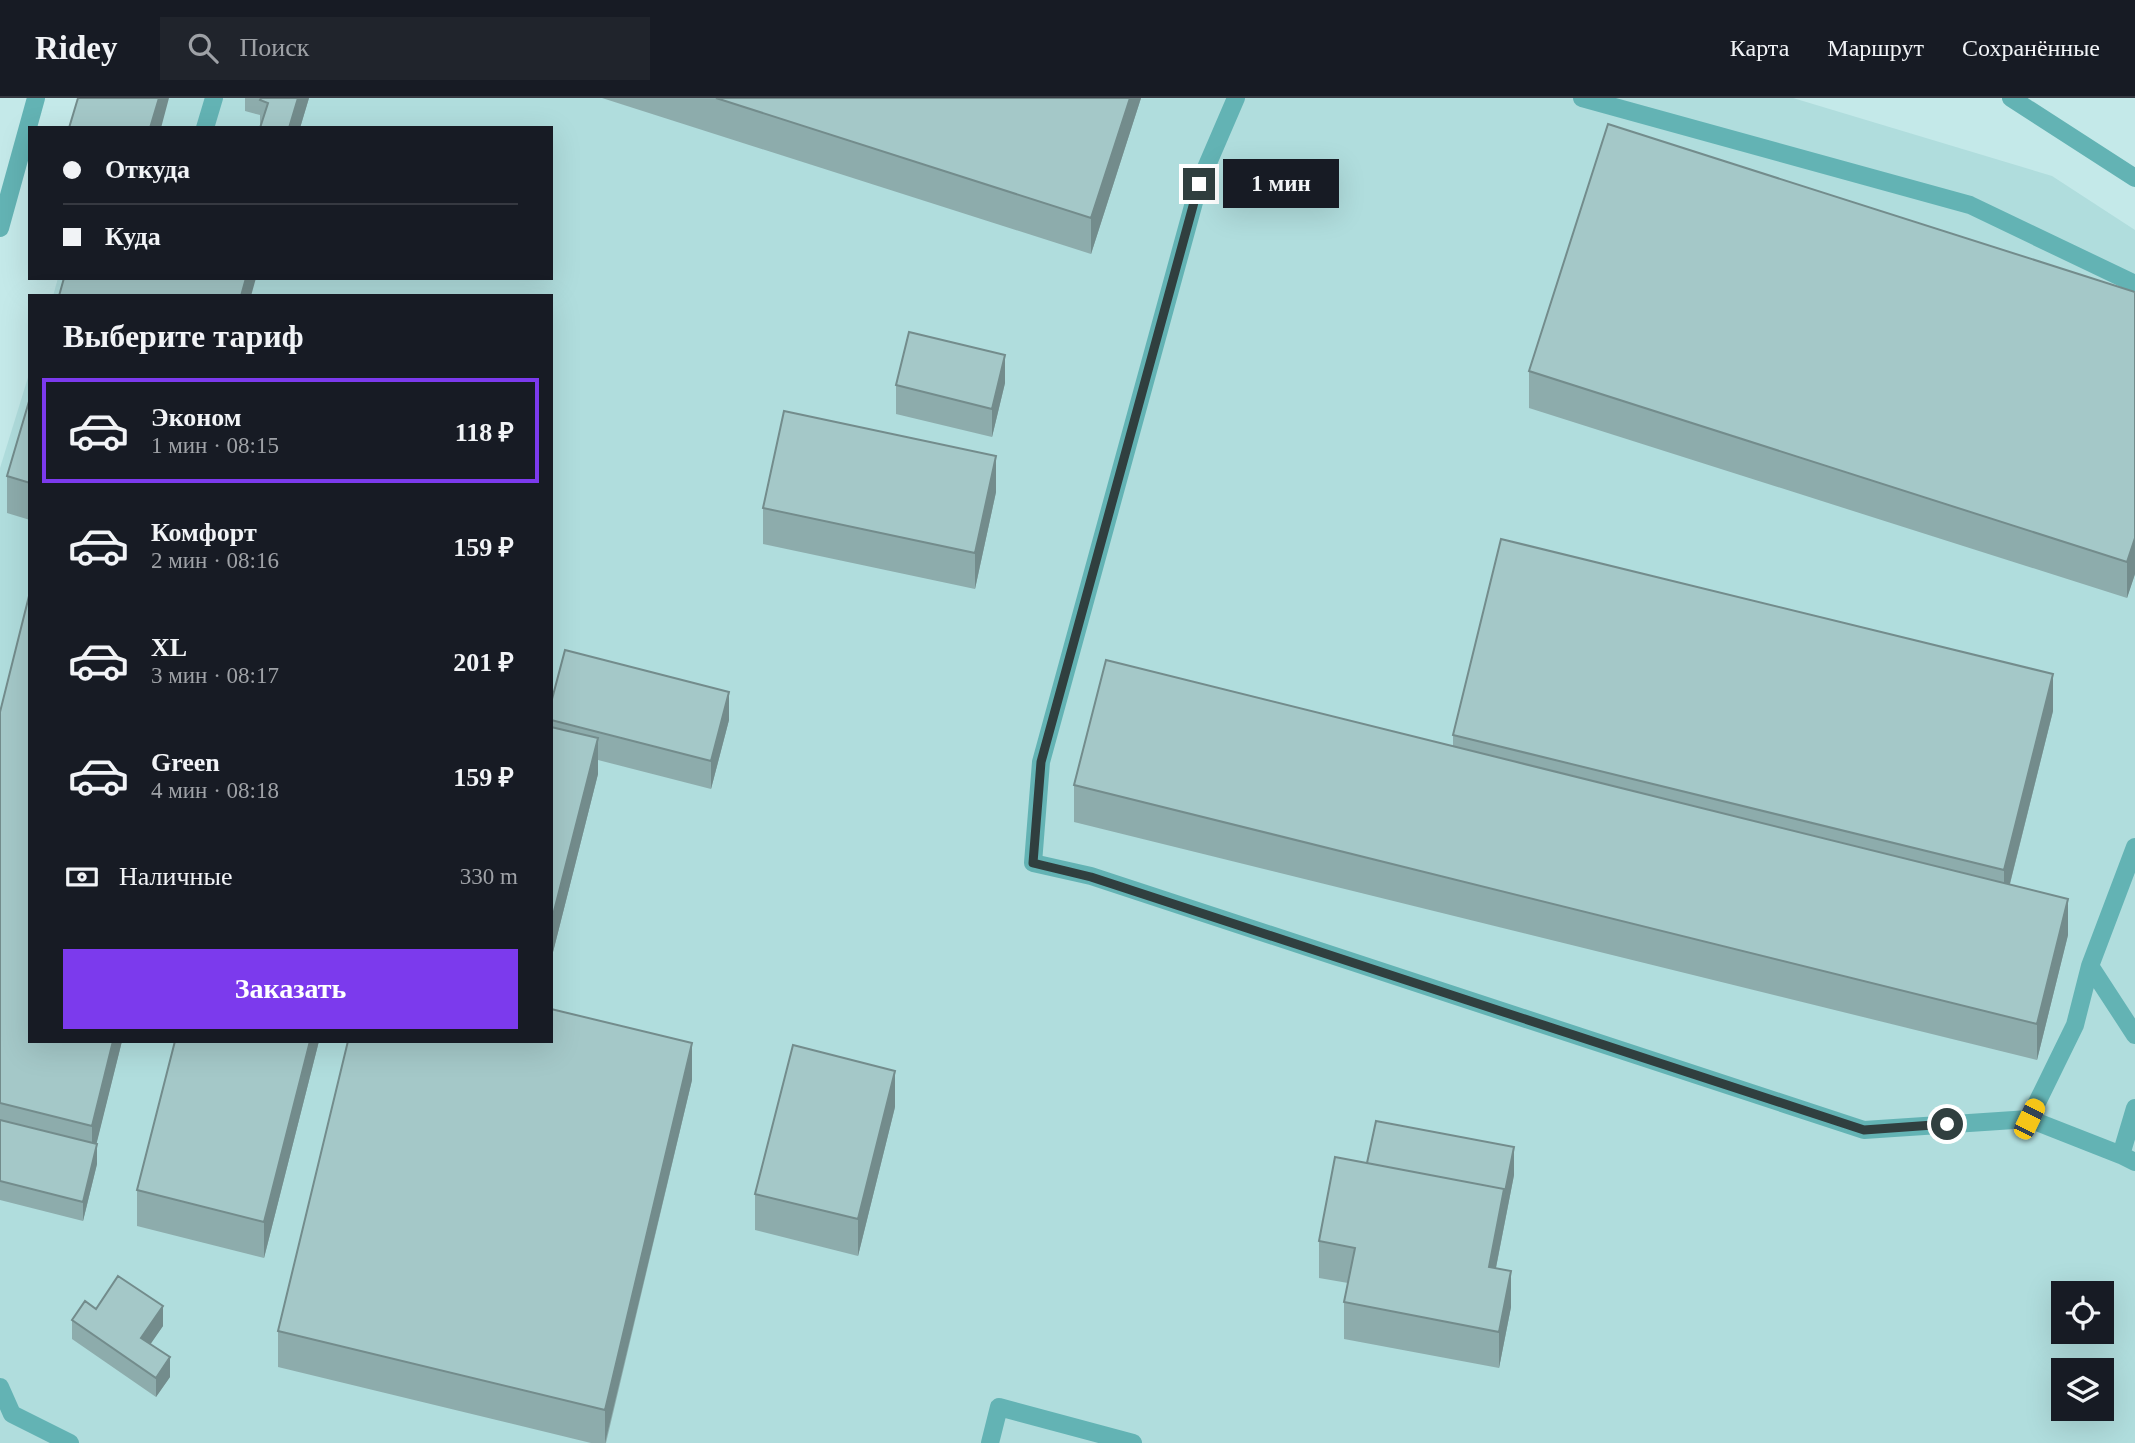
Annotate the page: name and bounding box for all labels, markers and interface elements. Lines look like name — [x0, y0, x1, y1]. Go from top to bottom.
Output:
search box — [160, 17, 650, 80]
icon: search — [184, 29, 222, 67]
text: Ridey — [35, 30, 118, 66]
text: Поиск — [240, 33, 309, 62]
text: Карта — [1730, 35, 1789, 61]
text: Маршрут — [1827, 35, 1924, 61]
text: Сохранённые — [1962, 35, 2100, 61]
text: Откуда — [105, 155, 190, 184]
callout: 1 мин — [1224, 160, 1339, 208]
route end — [1183, 168, 1215, 200]
text: 1 мин — [1251, 171, 1311, 196]
text: Куда — [105, 222, 161, 251]
text: Выберите тариф — [63, 318, 304, 354]
icon: car — [67, 399, 130, 462]
text: Эконом — [151, 403, 241, 432]
text: 118 ₽ — [455, 418, 514, 447]
text: 1 мин · 08:15 — [151, 433, 279, 458]
icon: car — [67, 514, 130, 577]
text: Комфорт — [151, 518, 257, 547]
text: 159 ₽ — [453, 533, 514, 562]
text: 2 мин · 08:16 — [151, 548, 279, 573]
icon: car — [67, 629, 130, 692]
text: XL — [151, 633, 187, 662]
text: 201 ₽ — [453, 648, 514, 677]
text: 3 мин · 08:17 — [151, 663, 279, 688]
icon: car — [67, 744, 130, 807]
text: Green — [151, 748, 220, 777]
text: 159 ₽ — [453, 763, 514, 792]
text: 4 мин · 08:18 — [151, 778, 279, 803]
icon: cash — [63, 858, 101, 896]
text: Наличные — [119, 862, 232, 891]
text: 330 m — [460, 864, 518, 889]
button: Заказать — [63, 949, 518, 1029]
car — [2011, 1096, 2048, 1142]
route start — [1931, 1108, 1963, 1140]
map controls — [2051, 1281, 2114, 1421]
button: locate — [2051, 1281, 2114, 1344]
button: layers — [2051, 1358, 2114, 1421]

